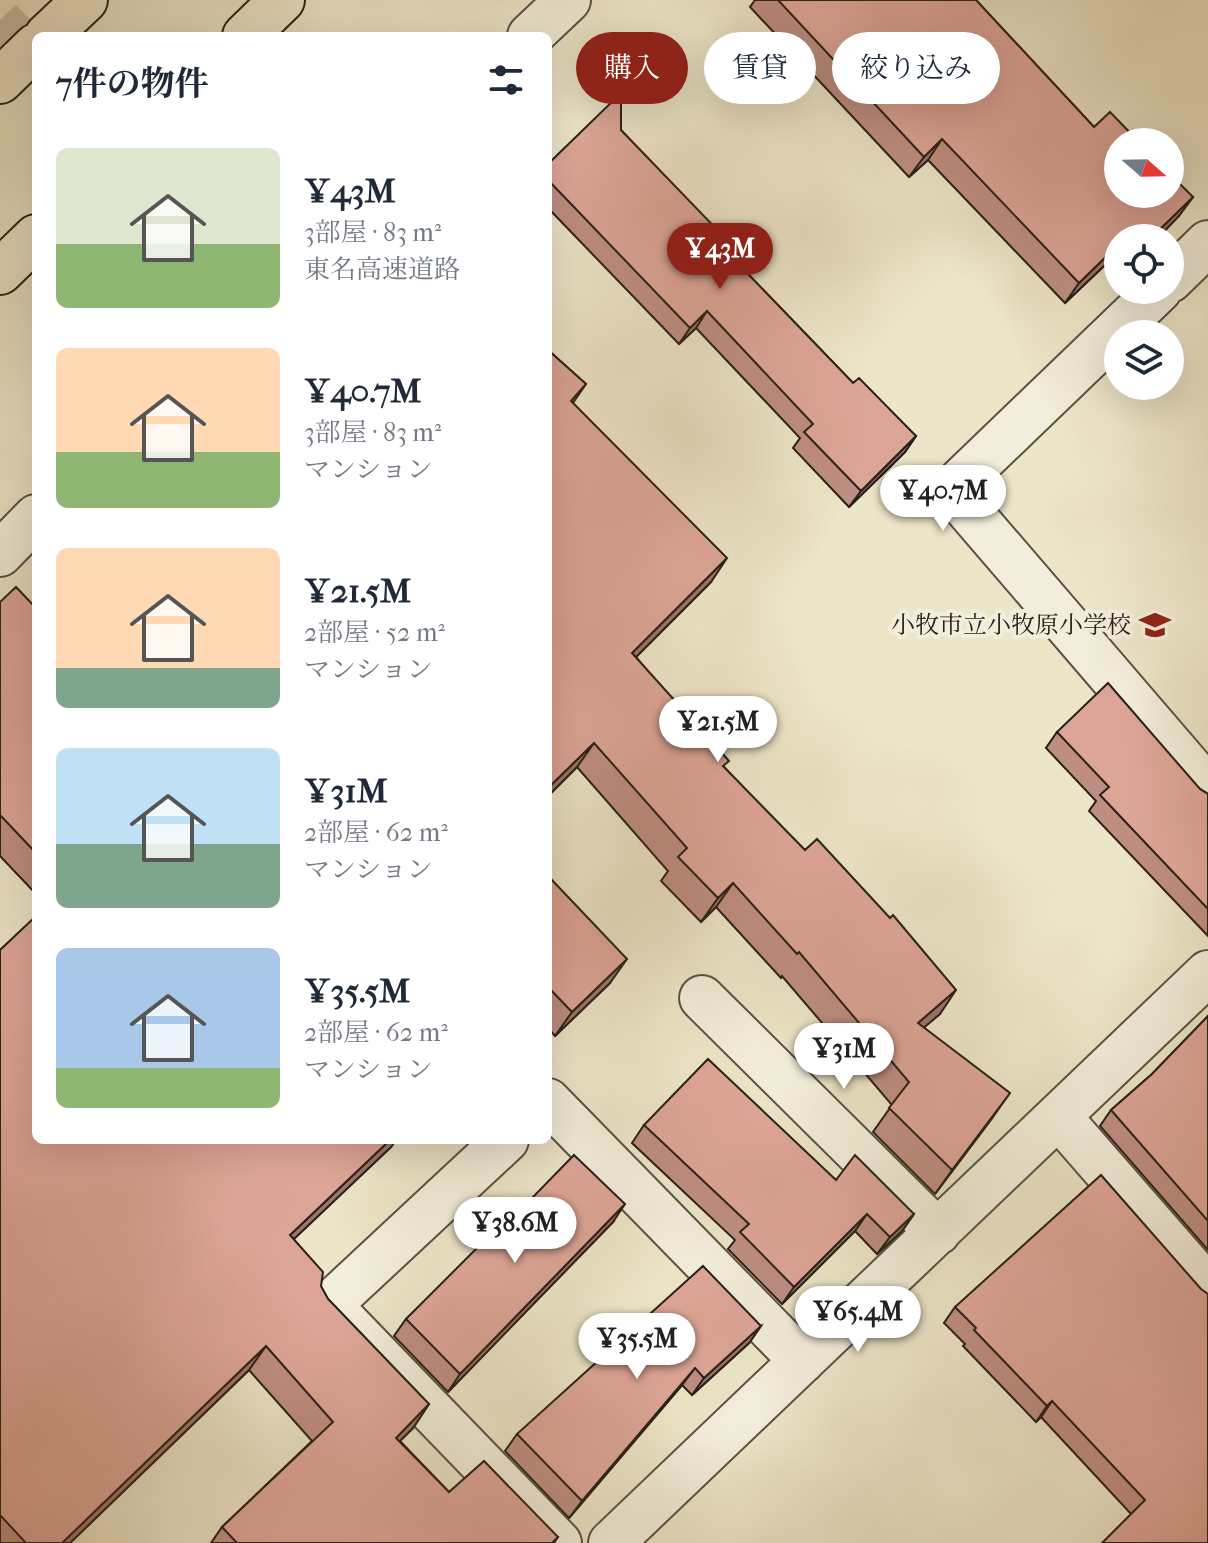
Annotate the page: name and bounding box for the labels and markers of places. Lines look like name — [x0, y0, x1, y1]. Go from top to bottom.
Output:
pin: ¥43M — [673, 223, 767, 291]
pin: ¥40.7M — [878, 465, 1008, 533]
school or university icon: 小牧市立小牧原小学校 — [1138, 608, 1172, 642]
place label: 小牧市立小牧原小学校 — [891, 611, 1131, 639]
pin: ¥21.5M — [653, 696, 783, 764]
pin: ¥31M — [797, 1023, 891, 1091]
pin: ¥38.6M — [450, 1197, 580, 1265]
pin: ¥65.4M — [793, 1286, 923, 1354]
pin: ¥35.5M — [572, 1313, 702, 1381]

